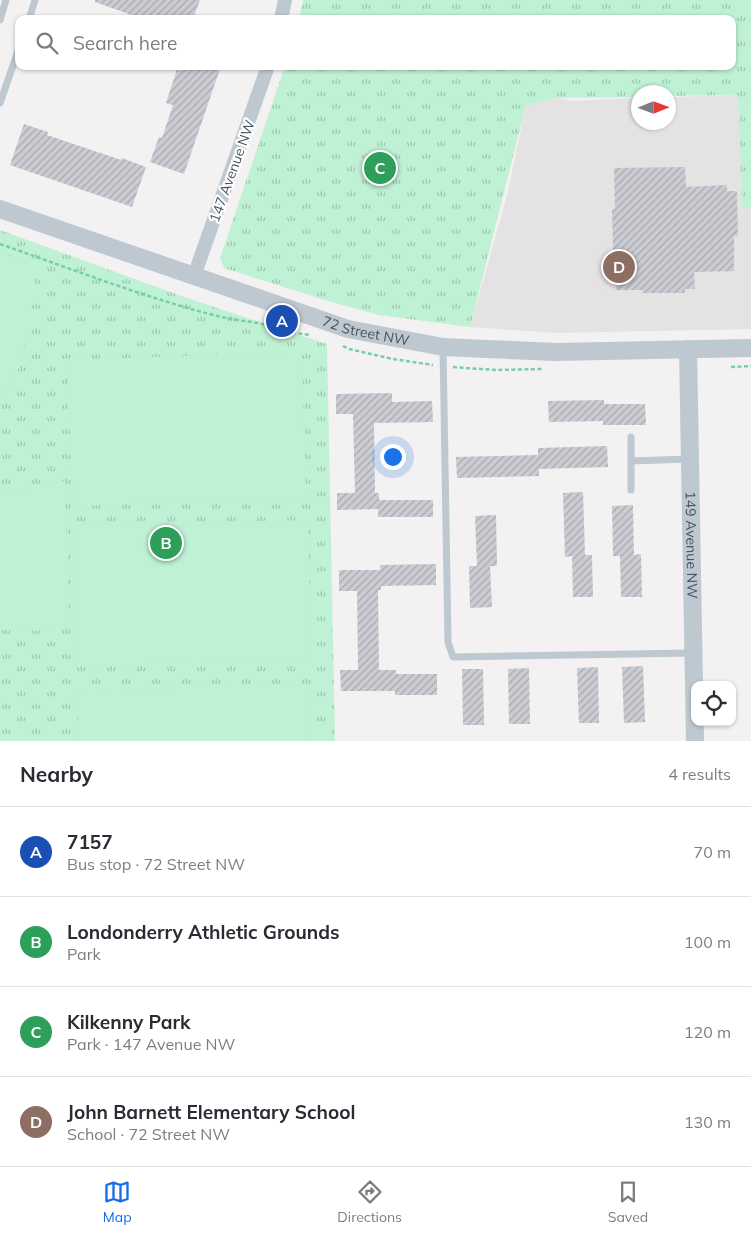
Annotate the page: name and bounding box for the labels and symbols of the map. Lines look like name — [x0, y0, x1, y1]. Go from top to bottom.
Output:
north arrow — [631, 85, 676, 130]
street label: 147 Avenue NW — [205, 117, 259, 224]
pin: C — [364, 149, 396, 187]
pin: D — [603, 248, 635, 286]
pin: A — [266, 302, 298, 340]
street label: 72 Street NW — [320, 312, 411, 350]
your location — [380, 444, 406, 470]
street label: 149 Avenue NW — [682, 491, 701, 599]
pin: B — [150, 524, 182, 562]

